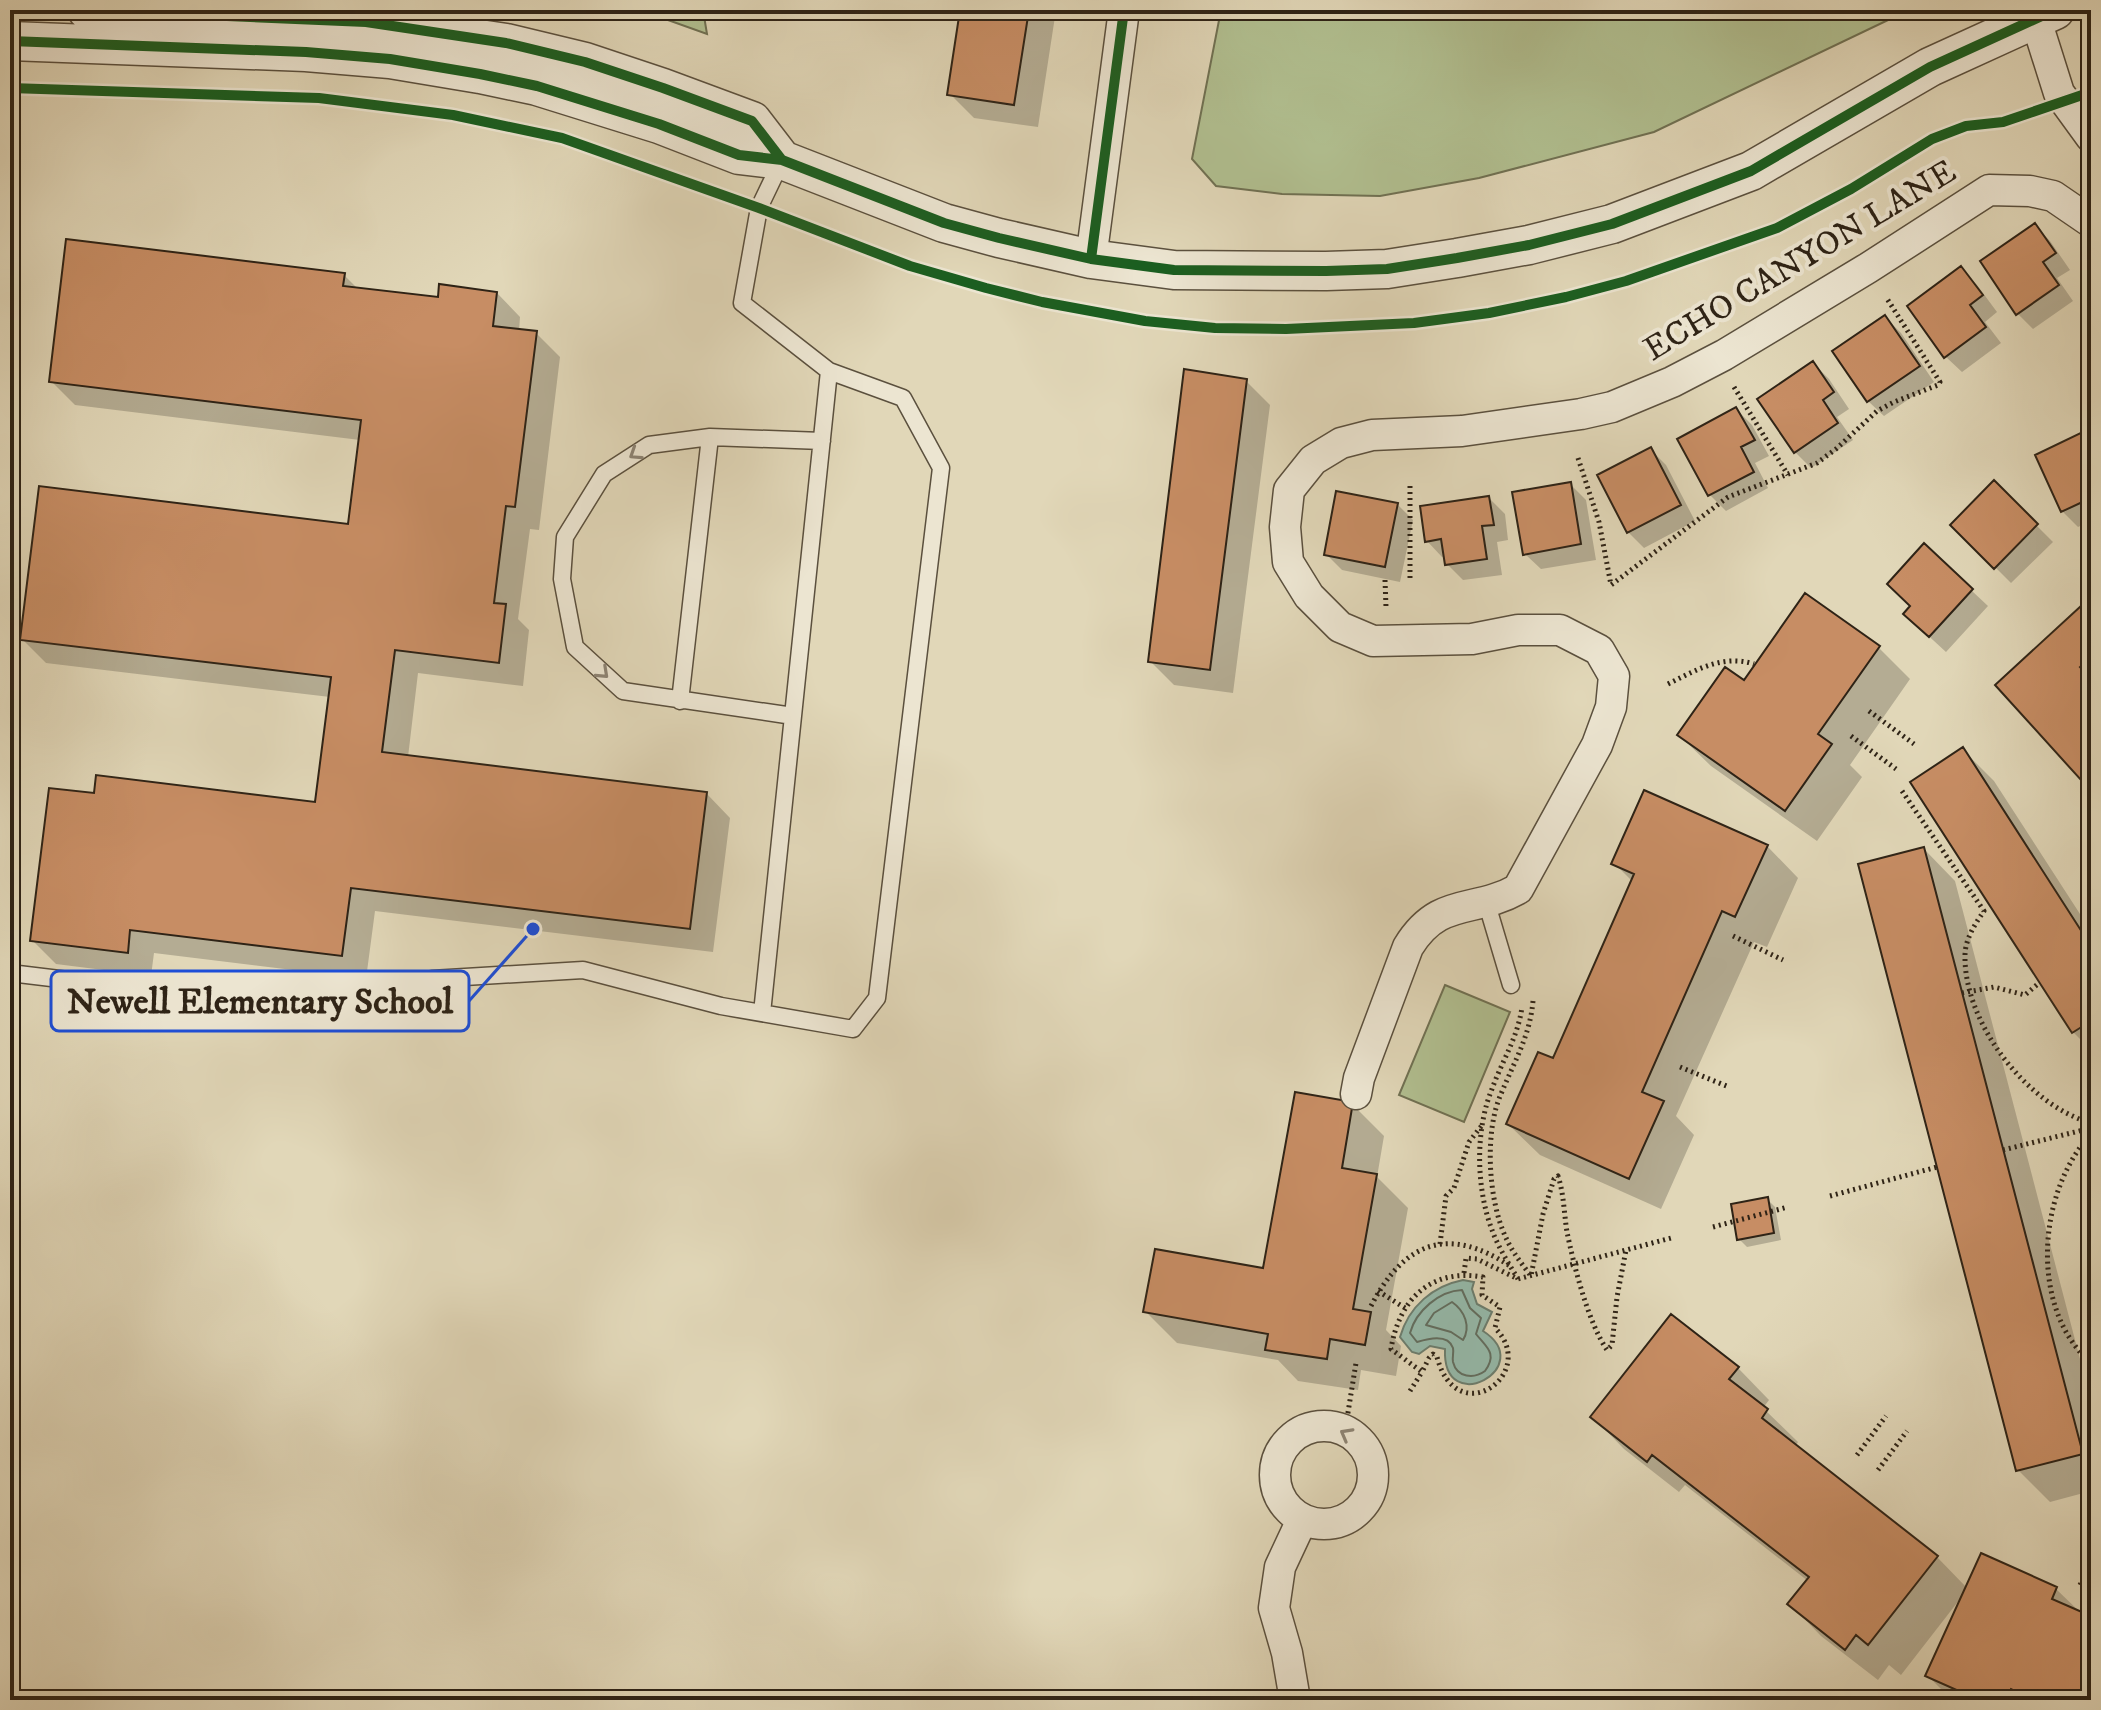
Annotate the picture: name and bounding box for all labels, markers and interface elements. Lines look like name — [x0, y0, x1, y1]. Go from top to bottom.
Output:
street label: ECHO CANYON LANE — [1636, 151, 1964, 371]
one-way arrow — [629, 445, 644, 460]
one-way arrow — [594, 663, 609, 677]
callout: Newell Elementary School — [51, 971, 469, 1031]
text: Newell Elementary School — [67, 980, 454, 1025]
one-way arrow — [1340, 1428, 1354, 1443]

